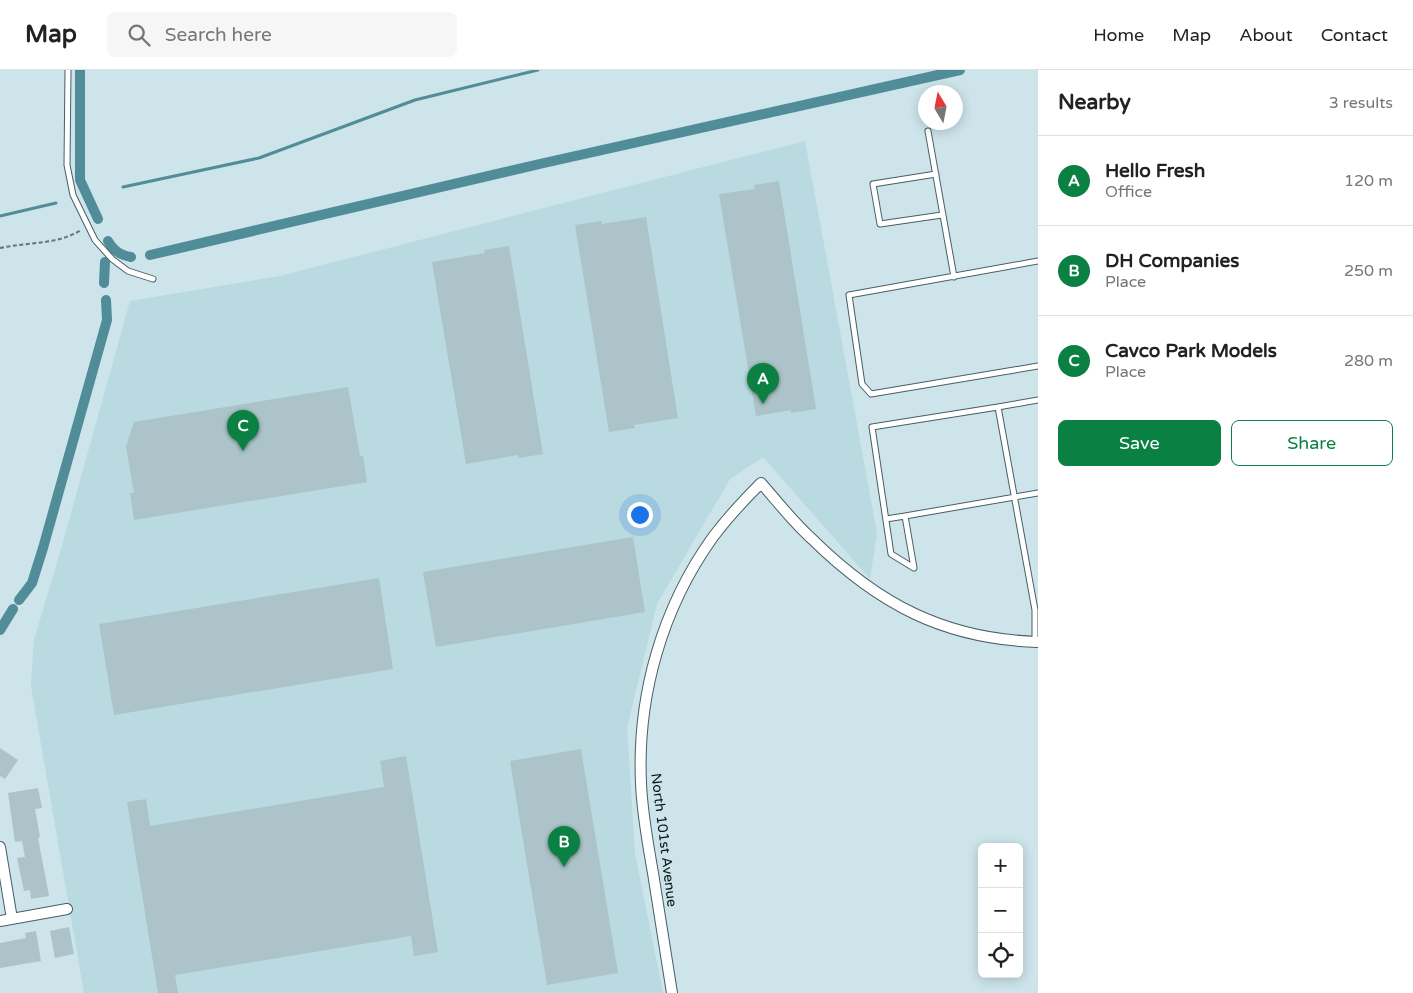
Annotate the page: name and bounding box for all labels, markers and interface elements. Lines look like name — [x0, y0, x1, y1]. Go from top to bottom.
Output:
search box — [107, 12, 457, 57]
text: Map — [25, 20, 77, 49]
icon: search — [125, 21, 153, 49]
text: Search here — [165, 24, 272, 46]
text: Home — [1093, 24, 1144, 46]
text: Map — [1172, 24, 1211, 46]
text: About — [1239, 24, 1293, 46]
text: Contact — [1321, 24, 1388, 46]
north arrow — [918, 85, 963, 130]
text: Nearby — [1058, 90, 1131, 115]
text: 3 results — [1329, 93, 1393, 113]
text: Hello Fresh — [1105, 160, 1205, 182]
text: A — [1068, 171, 1080, 191]
text: 120 m — [1344, 171, 1393, 191]
text: Office — [1105, 182, 1152, 202]
text: DH Companies — [1105, 250, 1239, 272]
text: B — [1068, 261, 1080, 281]
text: 250 m — [1344, 261, 1393, 281]
text: Place — [1105, 272, 1146, 292]
text: Cavco Park Models — [1105, 340, 1277, 362]
text: C — [1068, 351, 1080, 371]
text: 280 m — [1344, 351, 1393, 371]
text: Place — [1105, 362, 1146, 382]
pin: A — [747, 363, 779, 404]
pin: C — [227, 410, 259, 451]
button: Save — [1058, 420, 1221, 466]
button: Share — [1231, 420, 1393, 466]
your location — [627, 502, 653, 528]
street label: North 101st Avenue — [647, 772, 681, 908]
pin: B — [548, 826, 580, 867]
map controls — [978, 843, 1023, 978]
button: + — [978, 843, 1023, 888]
button: − — [978, 888, 1023, 933]
button: locate — [978, 933, 1023, 978]

